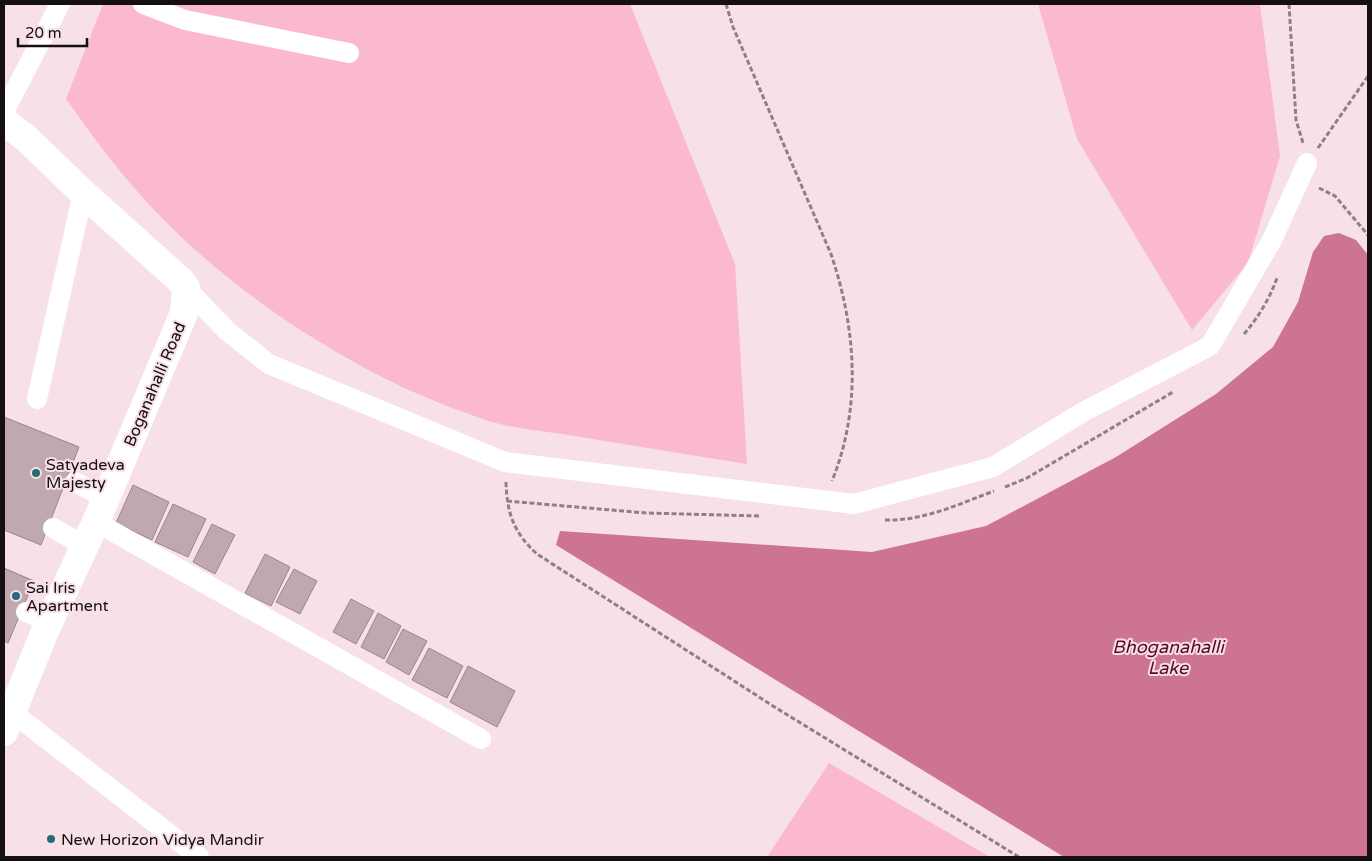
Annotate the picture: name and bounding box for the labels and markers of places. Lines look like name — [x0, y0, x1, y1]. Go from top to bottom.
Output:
place label: Satyadeva Majesty — [46, 455, 125, 493]
marker: Satyadeva Majesty — [30, 467, 42, 479]
place label: Sai Iris Apartment — [26, 578, 109, 616]
marker: Sai Iris Apartment — [10, 590, 22, 602]
place label: New Horizon Vidya Mandir — [61, 830, 265, 850]
marker: New Horizon Vidya Mandir — [45, 833, 57, 845]

